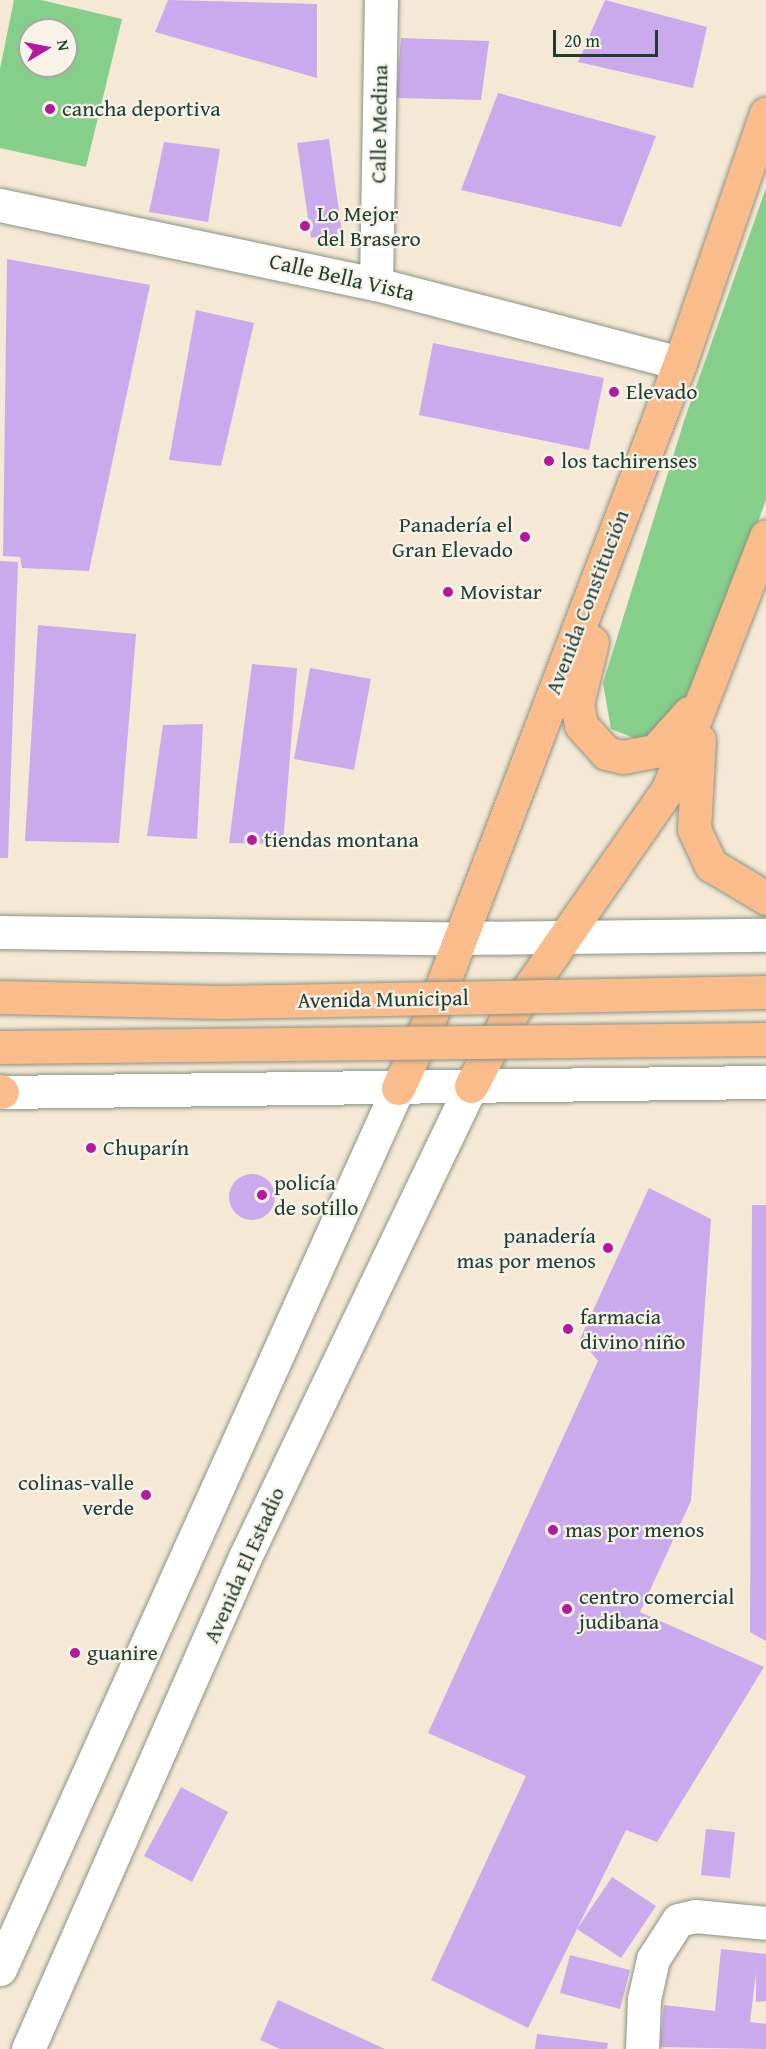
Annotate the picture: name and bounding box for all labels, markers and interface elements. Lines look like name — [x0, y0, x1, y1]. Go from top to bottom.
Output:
north arrow — [18, 18, 78, 78]
scale bar — [556, 18, 661, 56]
text: 20 m — [564, 27, 600, 54]
text: N — [51, 38, 77, 53]
street label: Calle Medina — [365, 64, 393, 184]
place label: cancha deportiva — [62, 96, 221, 122]
marker: cancha deportiva — [43, 102, 57, 116]
place label: Lo Mejor del Brasero — [317, 200, 421, 252]
marker: Lo Mejor del Brasero — [298, 219, 312, 233]
street label: Calle Bella Vista — [267, 248, 417, 306]
place label: Elevado — [626, 379, 698, 405]
marker: Elevado — [607, 385, 621, 399]
place label: los tachirenses — [561, 448, 697, 474]
marker: los tachirenses — [542, 454, 556, 468]
street label: Avenida Constitución — [540, 506, 634, 698]
place label: Panadería el Gran Elevado — [392, 511, 513, 562]
marker: Panadería el Gran Elevado — [518, 530, 532, 544]
place label: Movistar — [460, 579, 542, 605]
marker: Movistar — [441, 585, 455, 599]
place label: tiendas montana — [264, 827, 419, 853]
marker: tiendas montana — [245, 833, 259, 847]
street label: Avenida Municipal — [297, 984, 469, 1014]
place label: Chuparín — [103, 1135, 189, 1161]
marker: Chuparín — [84, 1141, 98, 1155]
place label: policía de sotillo — [274, 1169, 358, 1220]
marker: policía de sotillo — [255, 1188, 269, 1202]
place label: panadería mas por menos — [456, 1222, 596, 1274]
marker: panadería mas por menos — [601, 1241, 615, 1255]
place label: farmacia divino niño — [580, 1303, 686, 1354]
marker: farmacia divino niño — [561, 1322, 575, 1336]
place label: colinas-valle verde — [18, 1469, 134, 1520]
street label: Avenida El Estadio — [198, 1483, 290, 1647]
marker: colinas-valle verde — [139, 1488, 153, 1502]
place label: mas por menos — [565, 1517, 705, 1543]
marker: mas por menos — [546, 1523, 560, 1537]
place label: centro comercial judibana — [579, 1583, 735, 1634]
marker: centro comercial judibana — [560, 1602, 574, 1616]
place label: guanire — [87, 1640, 158, 1666]
marker: guanire — [68, 1646, 82, 1660]

